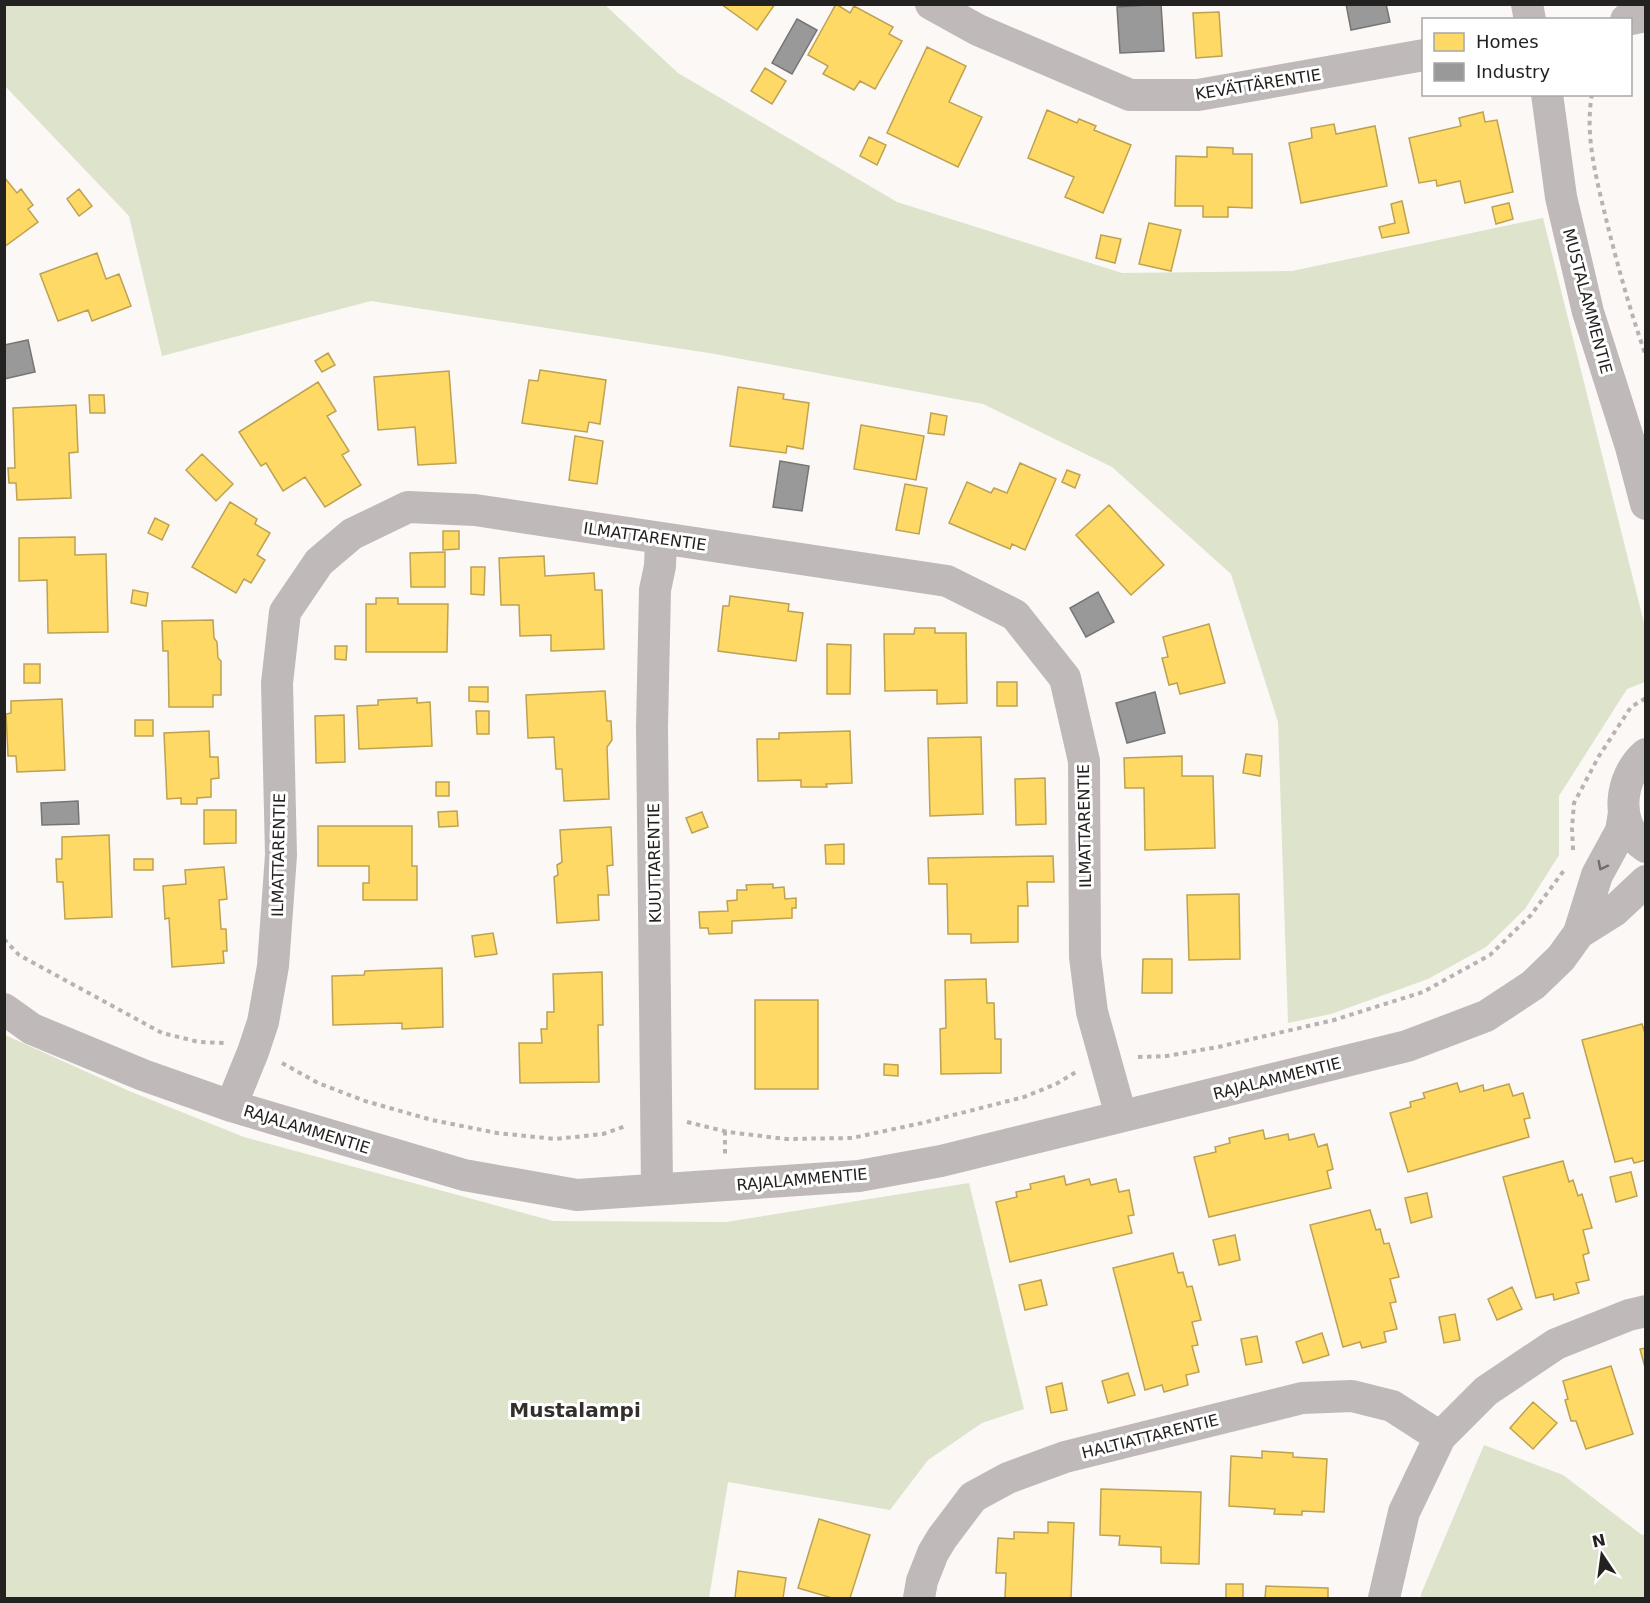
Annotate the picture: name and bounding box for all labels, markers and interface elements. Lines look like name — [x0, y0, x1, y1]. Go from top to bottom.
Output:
legend — [1422, 18, 1632, 96]
text: Homes — [1476, 31, 1539, 52]
text: Industry — [1476, 61, 1550, 82]
street label: KEVÄTTÄRENTIE — [1194, 65, 1322, 104]
street label: MUSTALAMMENTIE — [1559, 226, 1616, 376]
street label: ILMATTARENTIE — [582, 518, 708, 555]
street label: ILMATTARENTIE — [1074, 764, 1095, 888]
street label: ILMATTARENTIE — [268, 793, 289, 917]
street label: KUUTTARENTIE — [644, 803, 665, 923]
one-way arrow — [1598, 860, 1609, 871]
street label: RAJALAMMENTIE — [1211, 1053, 1343, 1104]
street label: RAJALAMMENTIE — [241, 1101, 372, 1158]
street label: RAJALAMMENTIE — [736, 1164, 868, 1195]
district label: Mustalampi — [509, 1398, 641, 1422]
street label: HALTIATTARENTIE — [1080, 1410, 1221, 1463]
north arrow — [1572, 1525, 1632, 1585]
text: N — [1590, 1530, 1607, 1552]

